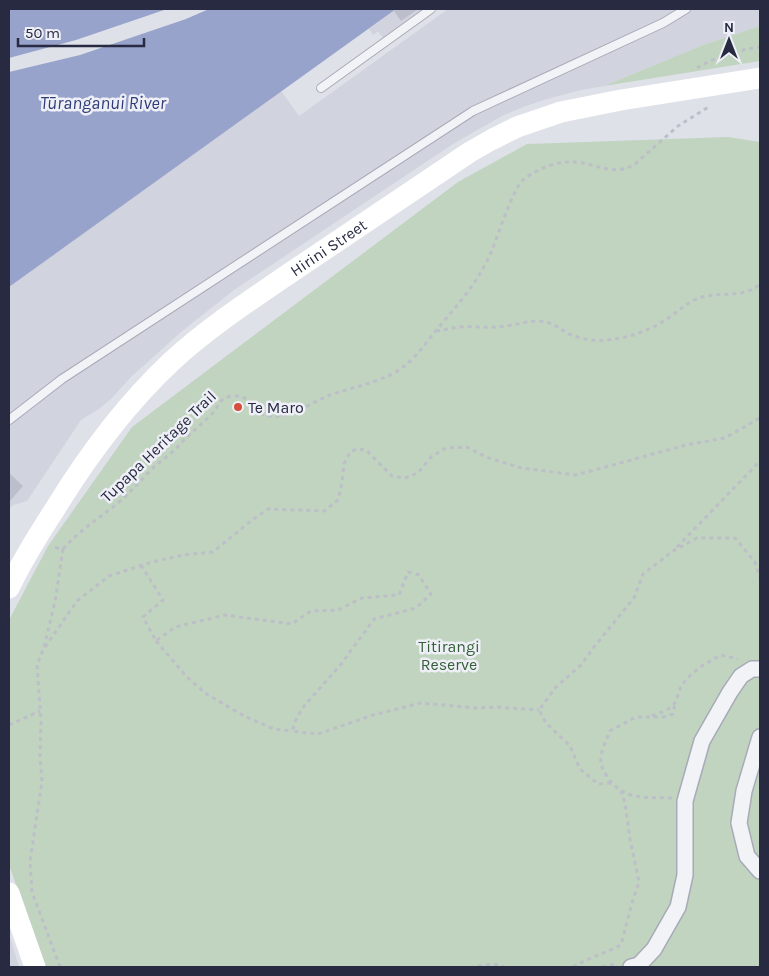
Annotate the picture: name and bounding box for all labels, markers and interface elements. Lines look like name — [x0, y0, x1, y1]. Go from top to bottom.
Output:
scale bar — [18, 15, 144, 47]
north arrow — [704, 15, 754, 65]
text: N — [724, 19, 734, 36]
text: 50 m — [25, 24, 60, 42]
water label: Tūranganui River — [40, 92, 167, 114]
street label: Hirini Street — [286, 215, 370, 280]
street label: Tupapa Heritage Trail — [97, 386, 220, 506]
place label: Te Maro — [248, 398, 304, 417]
marker: Te Maro — [232, 401, 244, 413]
park label: Titirangi Reserve — [418, 637, 480, 674]

